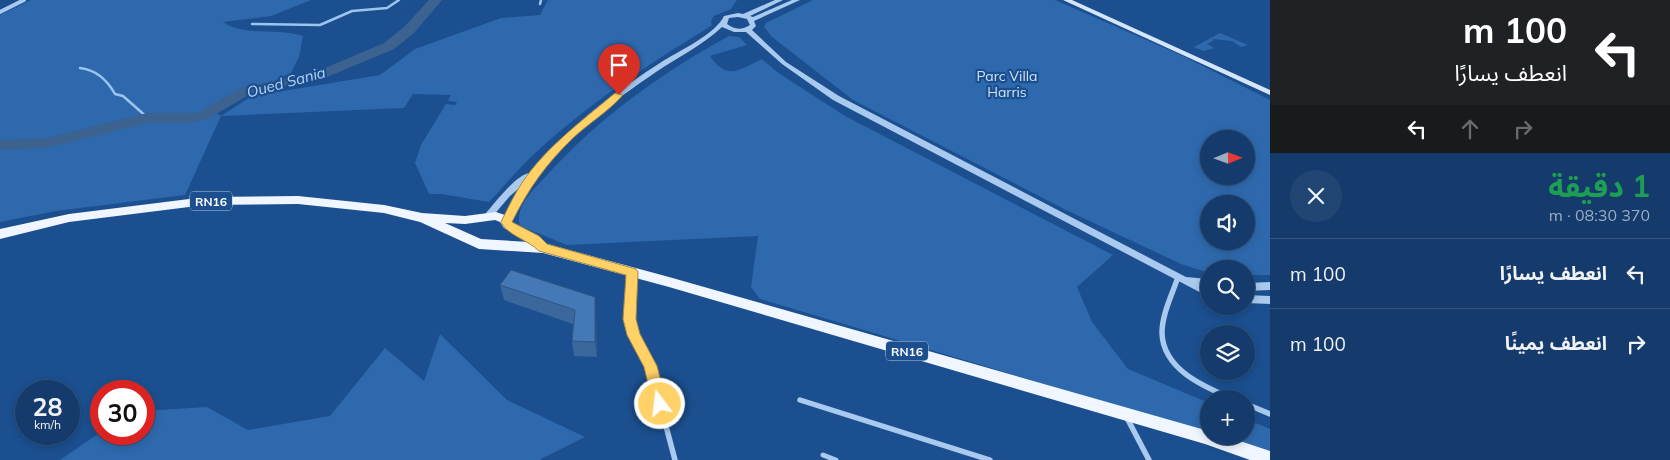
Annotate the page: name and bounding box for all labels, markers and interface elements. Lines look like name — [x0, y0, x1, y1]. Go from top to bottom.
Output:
text: 100 m — [1463, 8, 1567, 52]
icon: left — [1585, 20, 1650, 85]
pin — [598, 44, 640, 95]
icon: arrive — [605, 51, 633, 79]
text: انعطف يسارًا — [1454, 59, 1567, 87]
water label: Oued Sania — [244, 62, 328, 102]
park label: Parc Villa Harris — [977, 67, 1037, 101]
icon: left — [1403, 115, 1431, 143]
icon: ahead — [1456, 115, 1484, 143]
icon: right — [1509, 115, 1537, 143]
north arrow — [1200, 130, 1255, 185]
map controls — [1200, 130, 1255, 445]
text: 1 دقيقة — [1548, 167, 1650, 205]
button: close — [1290, 170, 1342, 222]
road number: RN16 — [190, 192, 232, 210]
button: sound — [1200, 195, 1255, 250]
text: 370 m · 08:30 — [1549, 205, 1650, 225]
button: search — [1200, 260, 1255, 315]
icon: left — [1622, 260, 1650, 288]
text: انعطف يسارًا — [1500, 261, 1607, 285]
text: 100 m — [1290, 262, 1346, 286]
button: layers — [1200, 325, 1255, 380]
icon: right — [1622, 330, 1650, 358]
text: انعطف يمينًا — [1505, 331, 1607, 355]
text: 100 m — [1290, 332, 1346, 356]
road number: RN16 — [886, 342, 928, 361]
position arrow — [633, 377, 685, 429]
speed limit sign: 30 — [90, 380, 155, 445]
button: + — [1200, 390, 1255, 445]
text: 28 — [32, 391, 63, 422]
text: km/h — [34, 417, 61, 432]

